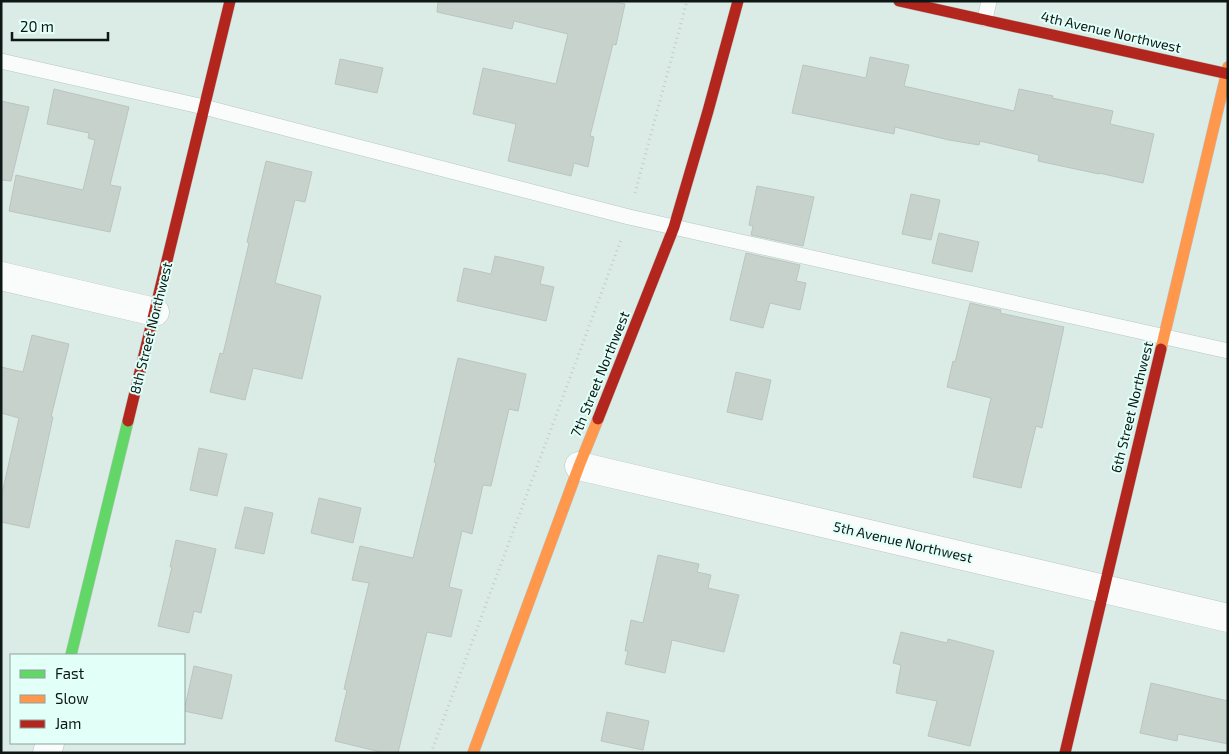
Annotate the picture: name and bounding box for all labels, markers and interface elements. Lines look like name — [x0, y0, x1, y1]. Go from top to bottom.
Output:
street label: 4th Avenue Northwest — [1039, 7, 1183, 56]
scale bar — [12, 10, 109, 42]
text: 20 m — [20, 17, 54, 35]
street label: 8th Street Northwest — [126, 260, 175, 396]
street label: 7th Street Northwest — [567, 308, 633, 439]
street label: 6th Street Northwest — [1107, 339, 1156, 474]
street label: 5th Avenue Northwest — [832, 517, 974, 566]
legend — [10, 654, 185, 744]
text: Fast — [55, 664, 85, 682]
text: Slow — [55, 689, 89, 707]
text: Jam — [55, 714, 81, 732]

